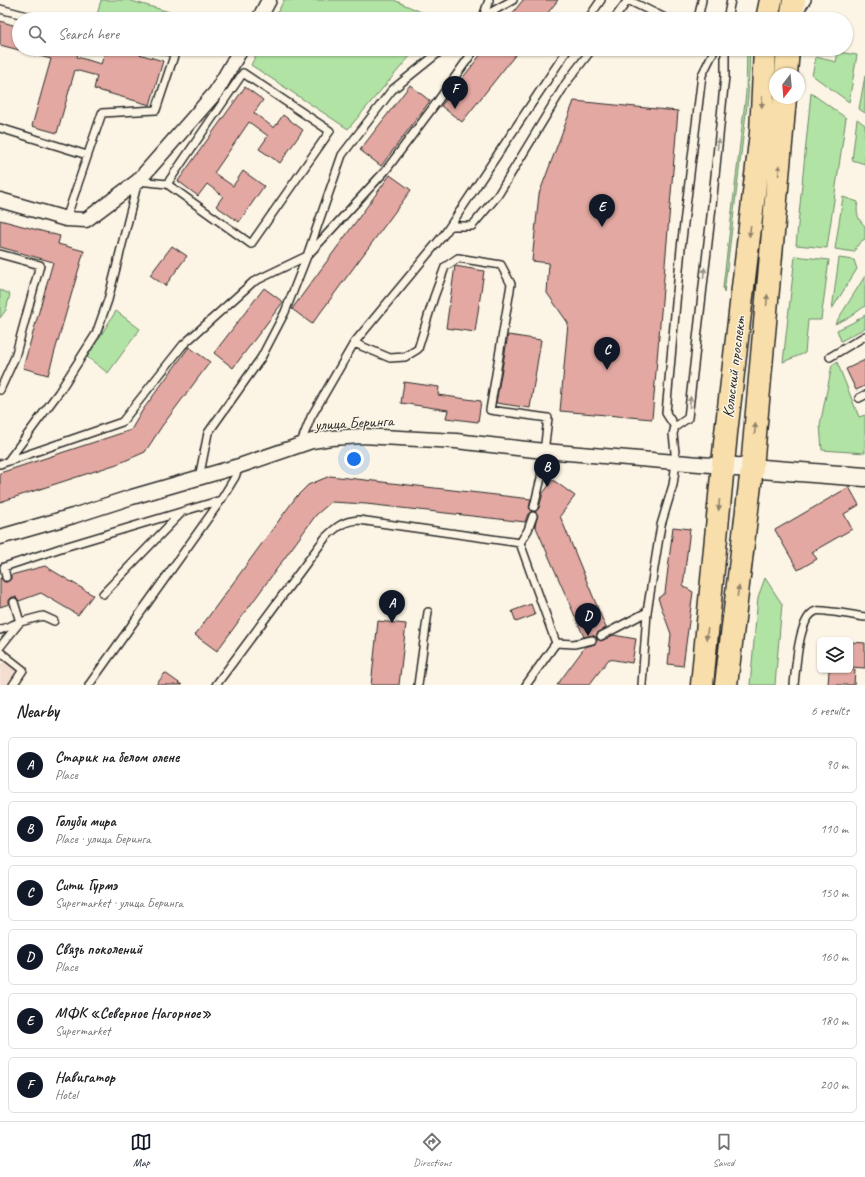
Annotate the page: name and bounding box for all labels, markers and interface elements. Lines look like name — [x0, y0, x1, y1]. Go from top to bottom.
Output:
search box — [12, 12, 853, 56]
icon: search — [26, 23, 48, 45]
text: Search here — [58, 25, 119, 44]
north arrow — [769, 68, 805, 104]
pin: F — [442, 76, 468, 109]
one-way arrow — [759, 96, 766, 108]
one-way arrow — [715, 138, 721, 150]
one-way arrow — [776, 164, 782, 176]
pin: E — [589, 194, 615, 227]
one-way arrow — [746, 225, 753, 237]
one-way arrow — [701, 267, 707, 279]
one-way arrow — [764, 294, 771, 306]
street label: Кольский проспект — [718, 314, 750, 419]
pin: C — [594, 337, 620, 370]
one-way arrow — [686, 396, 693, 408]
street label: улица Беринга — [313, 411, 395, 435]
one-way arrow — [752, 423, 759, 435]
your location — [344, 449, 364, 469]
pin: B — [534, 454, 560, 487]
one-way arrow — [716, 499, 723, 511]
one-way arrow — [734, 585, 741, 597]
pin: A — [379, 590, 405, 623]
pin: D — [575, 603, 601, 636]
one-way arrow — [704, 628, 710, 640]
map controls — [817, 637, 853, 673]
button: layers — [817, 637, 853, 673]
text: Nearby — [16, 701, 59, 722]
text: 6 results — [811, 703, 849, 719]
text: Старик на белом олене — [55, 748, 179, 767]
text: A — [27, 757, 33, 773]
text: 90 m — [826, 757, 848, 773]
text: Place — [55, 767, 78, 783]
text: Голуби мира — [55, 812, 116, 831]
text: B — [27, 821, 33, 837]
text: 110 m — [820, 821, 848, 837]
text: Place · улица Беринга — [55, 831, 151, 847]
text: Сити Гурмэ — [55, 876, 117, 895]
text: C — [27, 885, 33, 901]
text: 150 m — [820, 885, 848, 901]
text: Supermarket · улица Беринга — [55, 895, 183, 911]
text: Связь поколений — [55, 940, 142, 959]
text: D — [26, 949, 34, 965]
text: 160 m — [820, 949, 848, 965]
text: Place — [55, 959, 78, 975]
text: МФК «Северное Нагорное» — [55, 1004, 211, 1023]
text: E — [27, 1013, 33, 1029]
text: 180 m — [820, 1013, 848, 1029]
text: Supermarket — [55, 1023, 110, 1039]
text: Навигатор — [55, 1068, 115, 1087]
text: F — [27, 1077, 33, 1093]
text: 200 m — [820, 1077, 848, 1093]
text: Hotel — [55, 1087, 78, 1103]
tab: Map — [130, 1131, 152, 1169]
tab: Directions — [413, 1131, 452, 1169]
tab: Saved — [713, 1131, 735, 1169]

